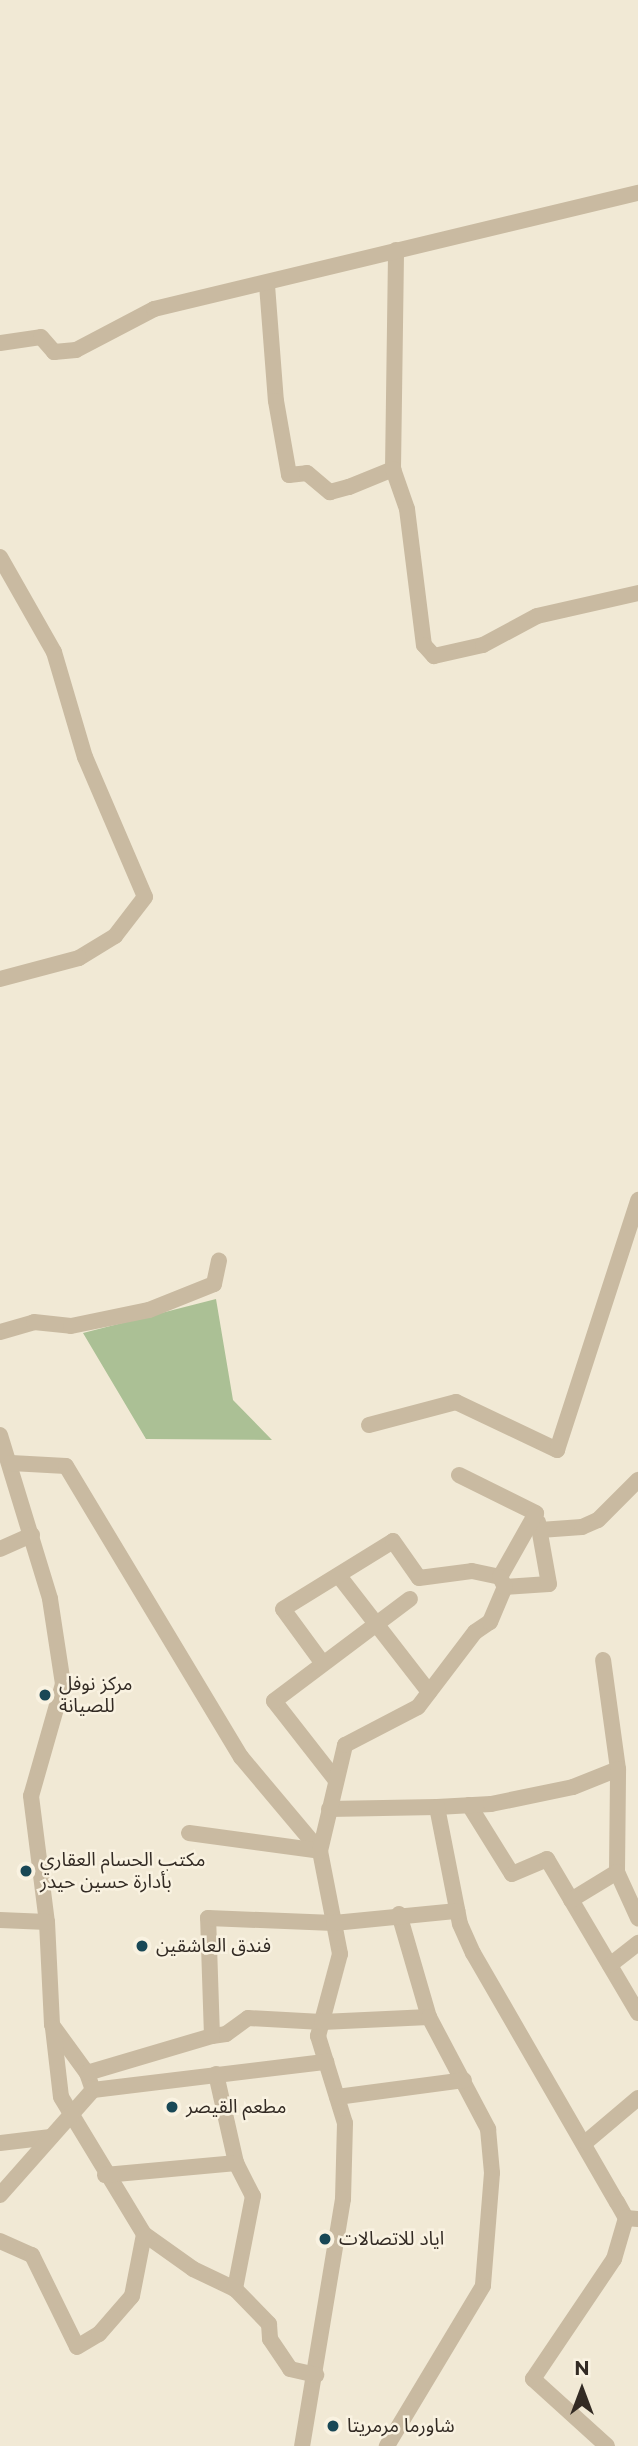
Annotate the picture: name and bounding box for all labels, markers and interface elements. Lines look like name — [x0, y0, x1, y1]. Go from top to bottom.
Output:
place label: مركز نوفل للصيانة — [59, 1673, 133, 1717]
marker: مركز نوفل للصيانة — [37, 1687, 53, 1703]
place label: مكتب الحسام العقاري بأدارة حسين حيدر — [40, 1849, 206, 1893]
marker: مكتب الحسام العقاري بأدارة حسين حيدر — [18, 1863, 34, 1879]
place label: فندق العاشقين — [156, 1935, 271, 1957]
marker: فندق العاشقين — [134, 1938, 150, 1954]
place label: مطعم القيصر — [186, 2096, 287, 2118]
marker: مطعم القيصر — [164, 2099, 180, 2115]
place label: اياد للاتصالات — [339, 2228, 444, 2250]
marker: اياد للاتصالات — [317, 2231, 333, 2247]
north arrow — [547, 2355, 617, 2425]
text: N — [574, 2357, 590, 2380]
place label: شاورما مرمريتا — [347, 2415, 455, 2437]
marker: شاورما مرمريتا — [325, 2418, 341, 2434]

